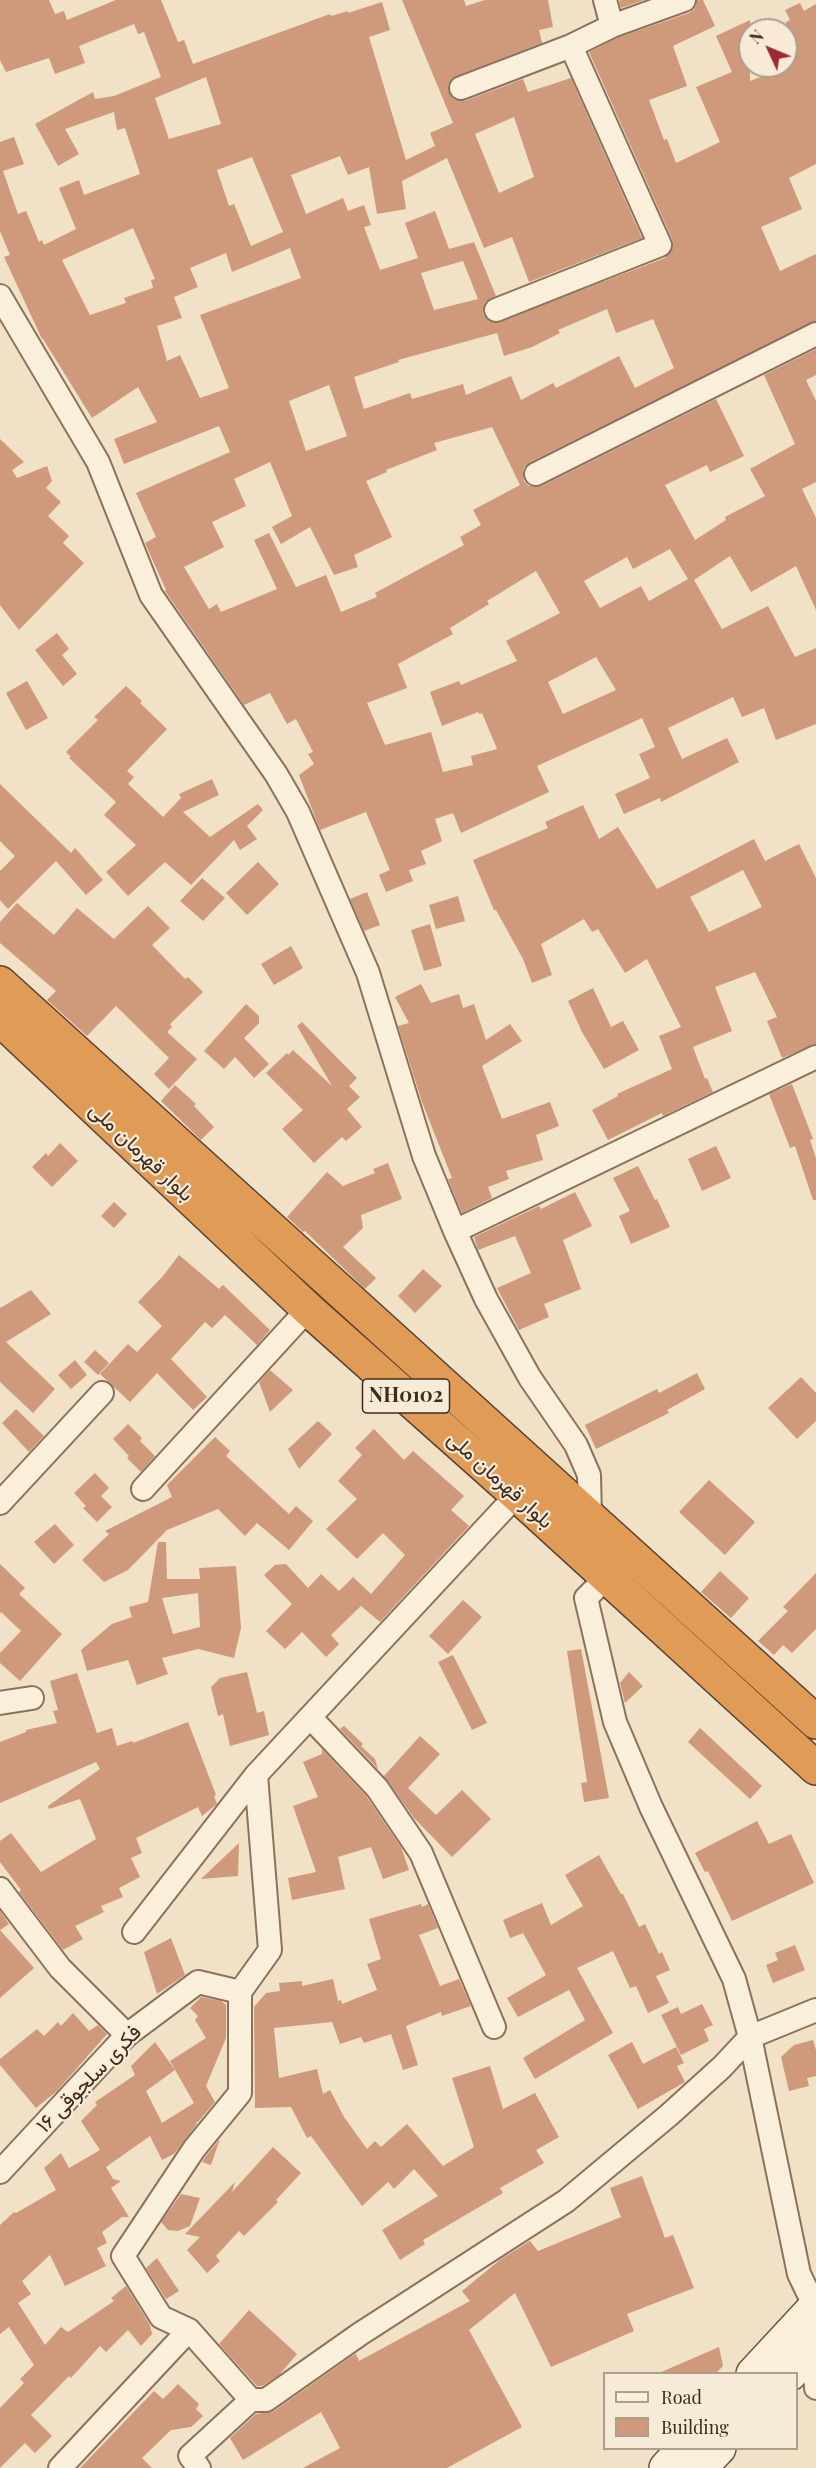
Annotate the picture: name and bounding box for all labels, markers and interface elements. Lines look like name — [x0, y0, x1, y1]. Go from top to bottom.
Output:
north arrow — [738, 18, 798, 78]
text: N — [745, 25, 768, 48]
street label: بلوار قهرمان ملی — [84, 1097, 198, 1207]
road number: NH0102 — [362, 1379, 450, 1413]
street label: بلوار قهرمان ملی — [442, 1426, 558, 1534]
street label: فکری سلجوقی ۱۶ — [31, 2020, 147, 2138]
legend — [603, 2372, 798, 2450]
text: Road — [661, 2385, 702, 2409]
text: Building — [661, 2415, 729, 2439]

